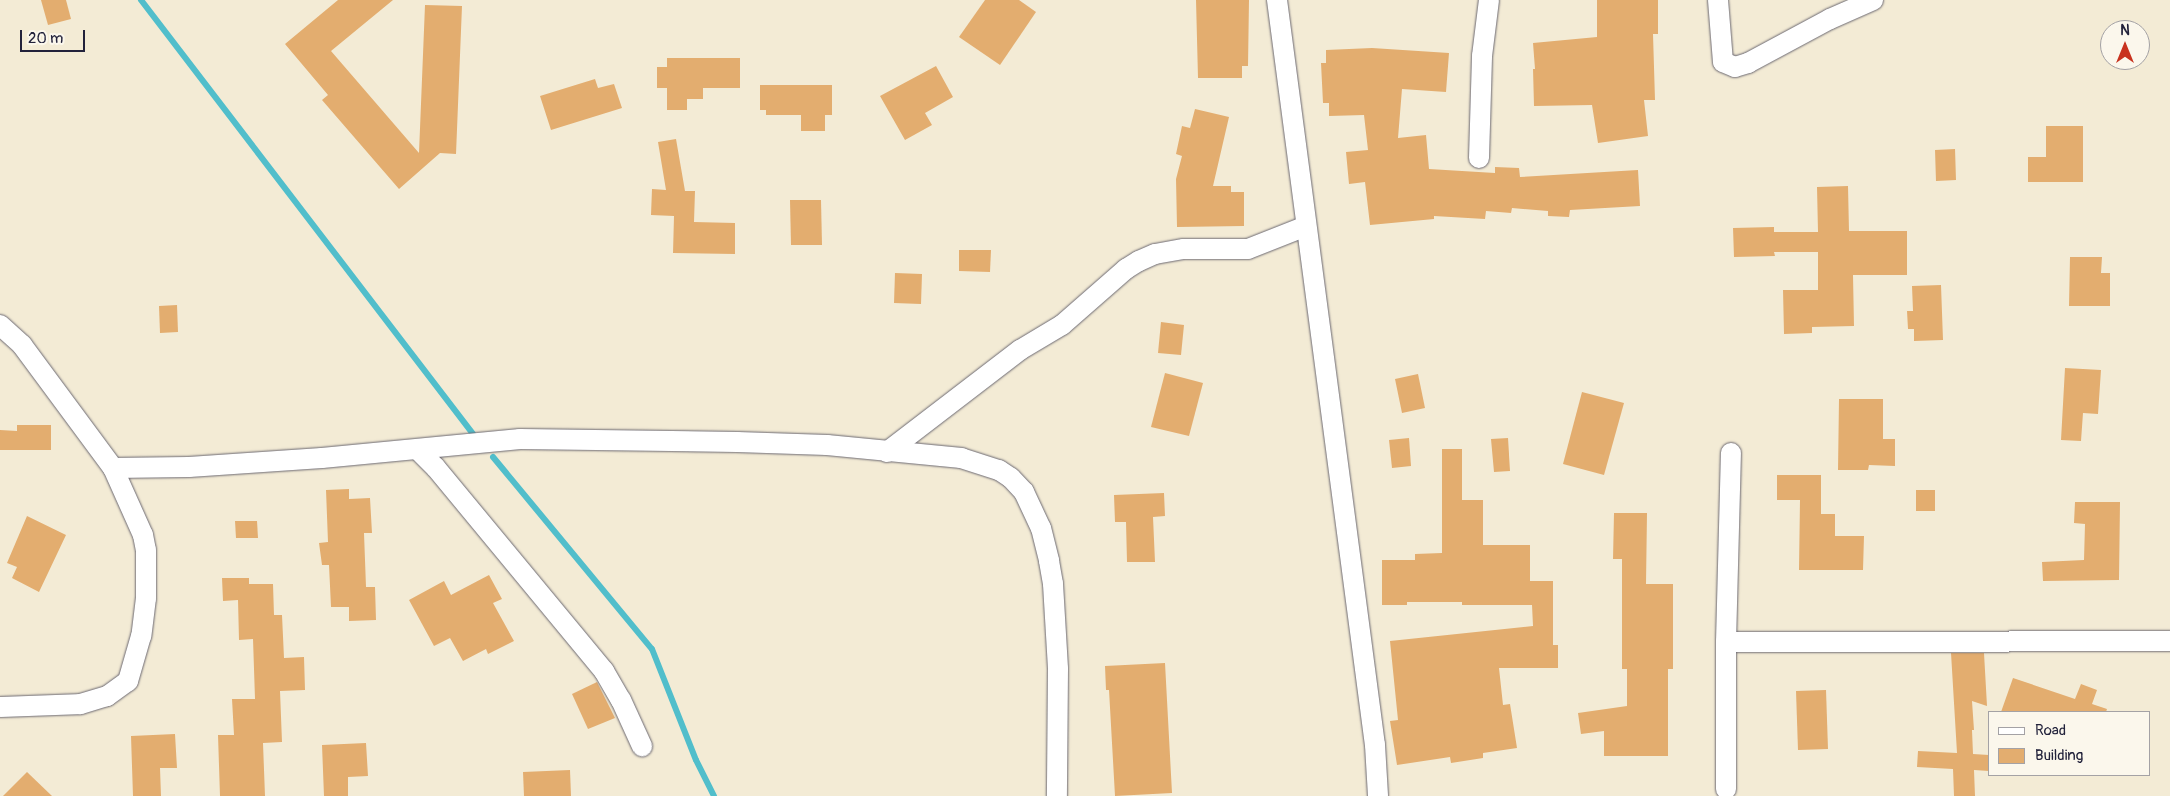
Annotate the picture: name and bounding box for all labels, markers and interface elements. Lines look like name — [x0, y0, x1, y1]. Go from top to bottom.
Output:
scale bar — [22, 20, 88, 52]
north arrow — [2100, 20, 2150, 70]
text: N — [2120, 22, 2130, 39]
text: 20 m — [28, 29, 63, 48]
legend — [1988, 711, 2150, 776]
text: Road — [2035, 721, 2066, 740]
text: Building — [2035, 746, 2083, 765]

